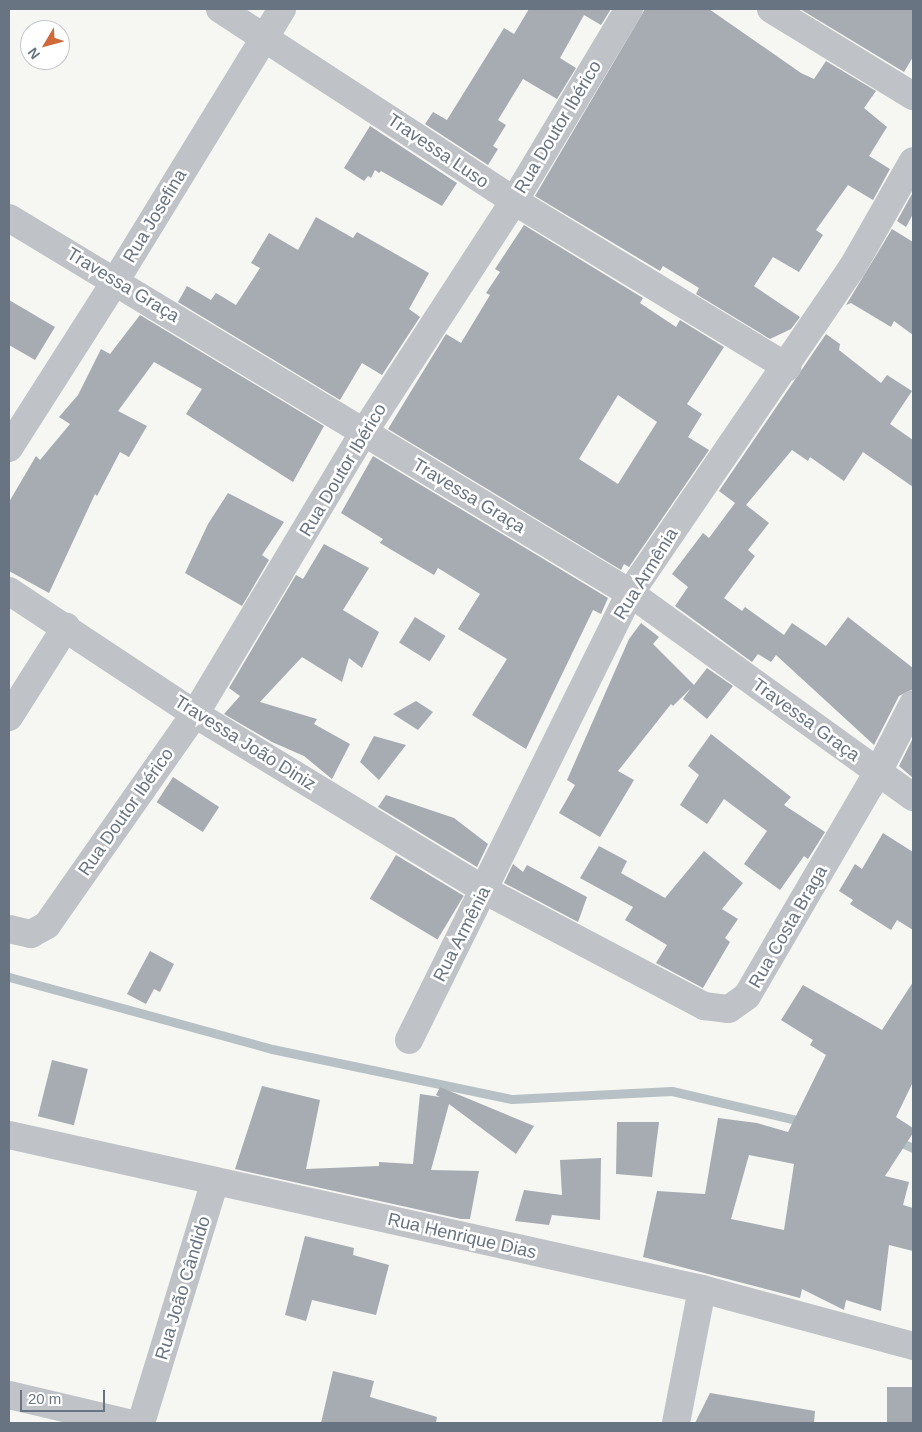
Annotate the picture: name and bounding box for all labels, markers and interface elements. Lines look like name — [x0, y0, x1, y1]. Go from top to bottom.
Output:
north arrow — [20, 20, 70, 70]
text: N — [24, 45, 43, 62]
street label: Rua Doutor Ibérico — [510, 57, 606, 197]
street label: Travessa Luso — [383, 109, 493, 193]
street label: Rua Josefina — [119, 165, 191, 267]
street label: Travessa Graça — [63, 243, 183, 327]
street label: Rua Doutor Ibérico — [295, 400, 391, 540]
street label: Travessa Graça — [409, 454, 529, 538]
street label: Rua Armênia — [609, 524, 683, 624]
street label: Travessa Graça — [748, 674, 864, 766]
street label: Travessa João Diniz — [170, 691, 320, 795]
street label: Rua Doutor Ibérico — [74, 744, 178, 880]
street label: Rua Costa Braga — [744, 862, 832, 992]
street label: Rua Armênia — [429, 882, 495, 986]
street label: Rua Henrique Dias — [385, 1208, 539, 1264]
street label: Rua João Cândido — [151, 1214, 215, 1362]
scale bar — [22, 1380, 108, 1412]
text: 20 m — [28, 1390, 61, 1407]

